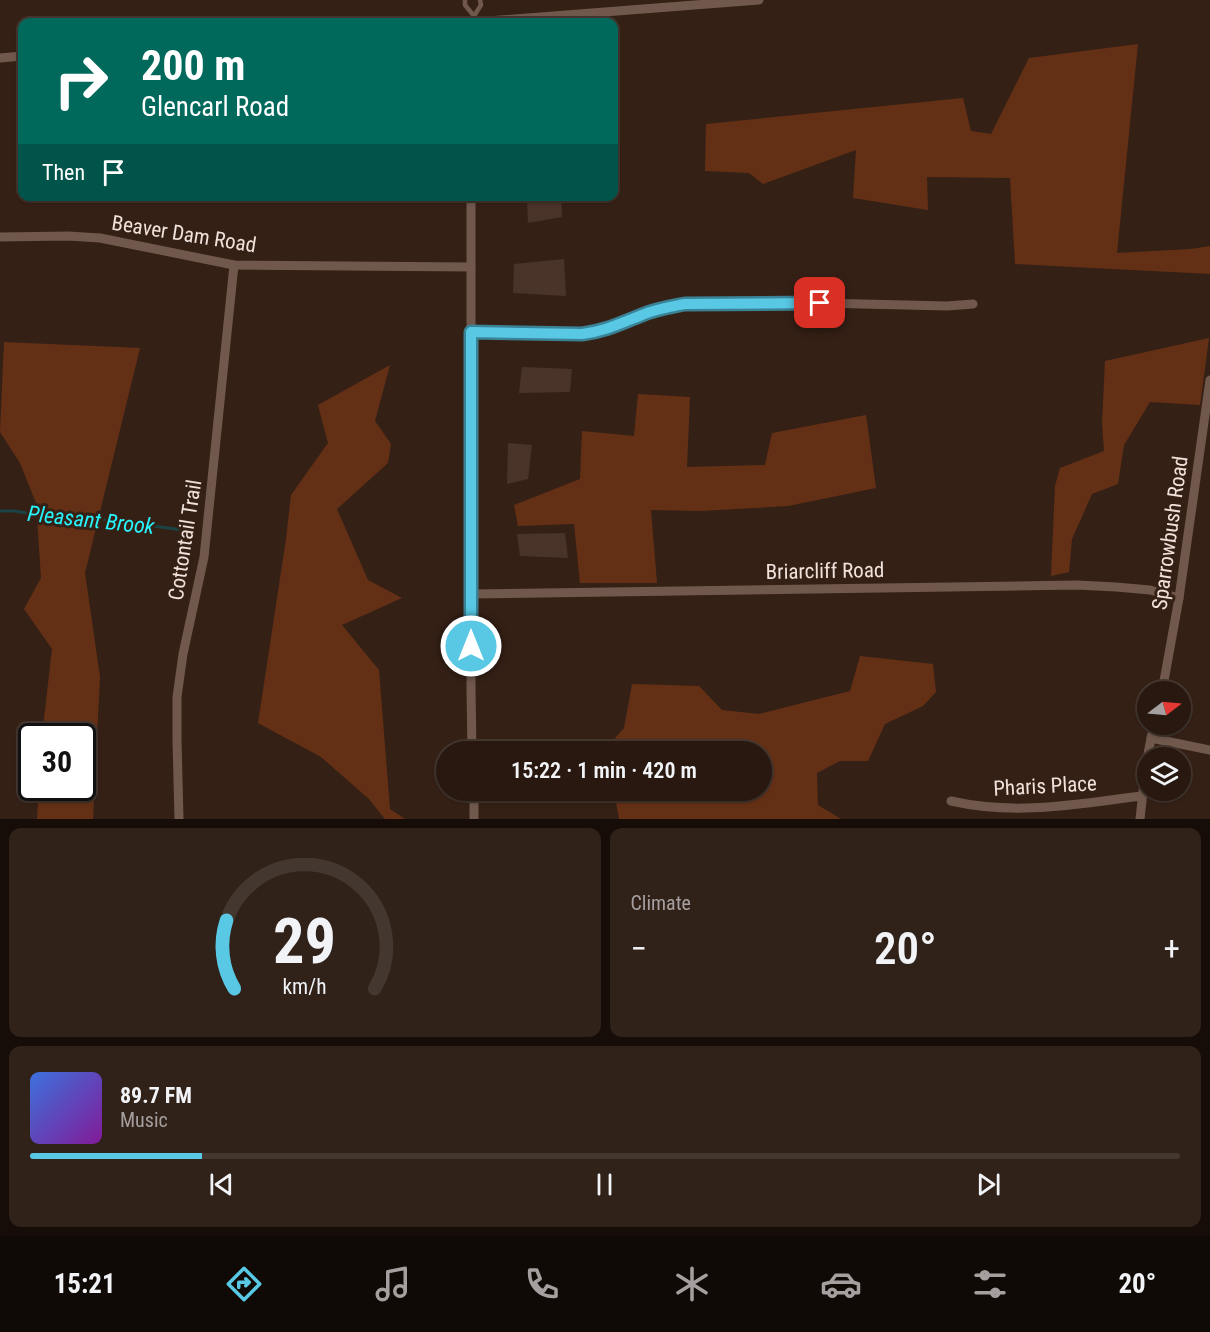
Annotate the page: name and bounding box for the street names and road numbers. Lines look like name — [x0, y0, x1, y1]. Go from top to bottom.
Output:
street label: Beaver Dam Road — [110, 211, 258, 257]
street label: Sparrowbush Road — [1147, 454, 1193, 612]
street label: Cottontail Trail — [164, 478, 206, 602]
street label: Briarcliff Road — [766, 558, 884, 584]
street label: Pharis Place — [993, 771, 1097, 801]

